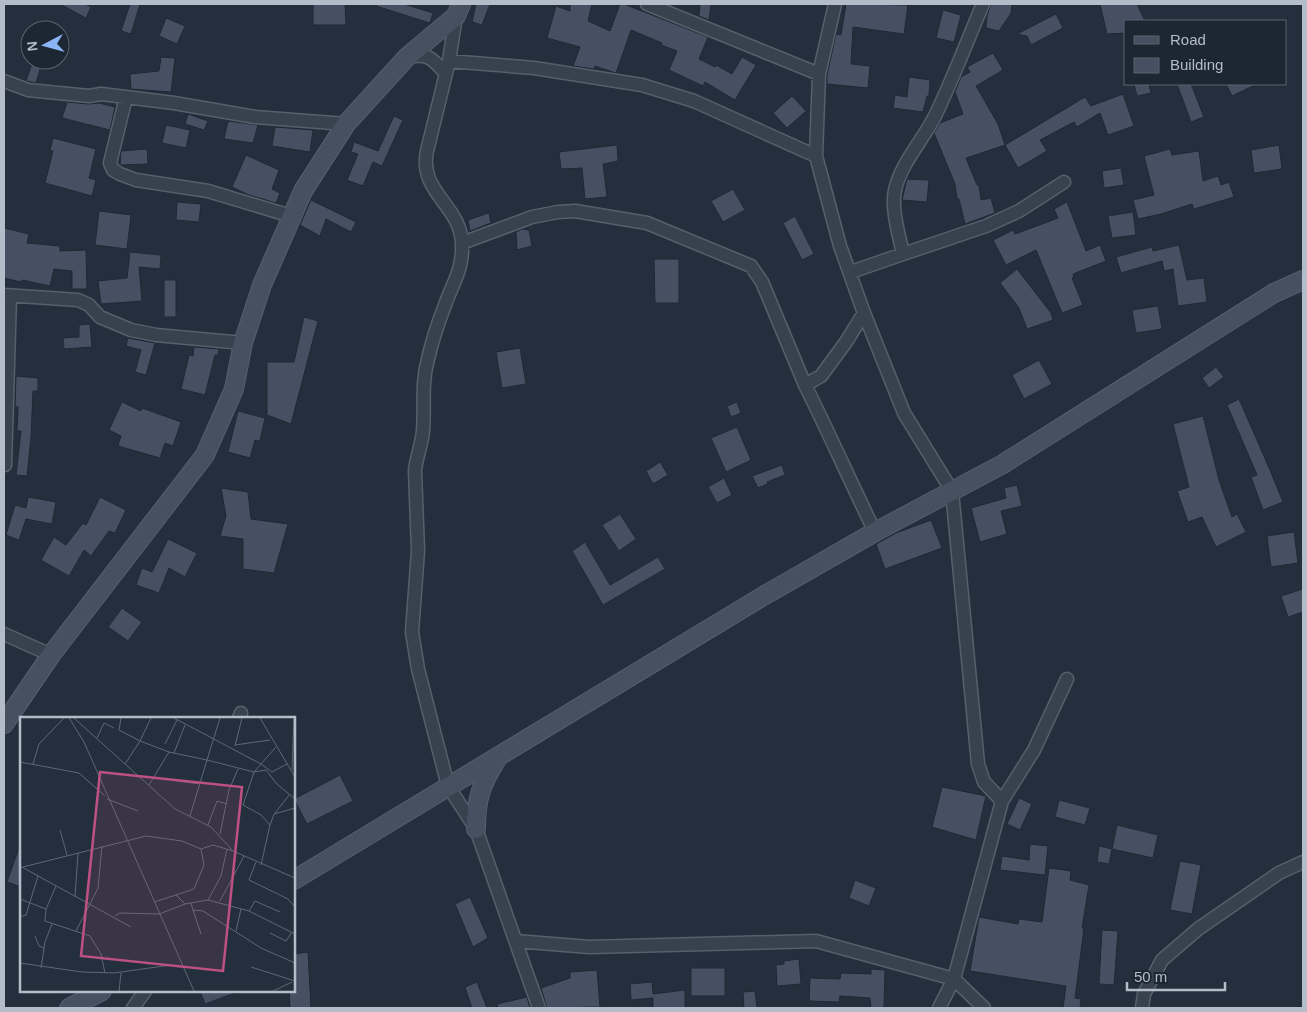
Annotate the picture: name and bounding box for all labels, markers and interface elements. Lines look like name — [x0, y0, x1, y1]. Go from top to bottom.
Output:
north arrow — [20, 20, 70, 70]
legend — [1124, 20, 1287, 85]
text: Road — [1170, 31, 1206, 48]
text: N — [24, 40, 41, 52]
text: Building — [1170, 56, 1223, 73]
inset map — [20, 717, 295, 992]
scale bar — [1127, 960, 1224, 992]
text: 50 m — [1134, 968, 1167, 985]

